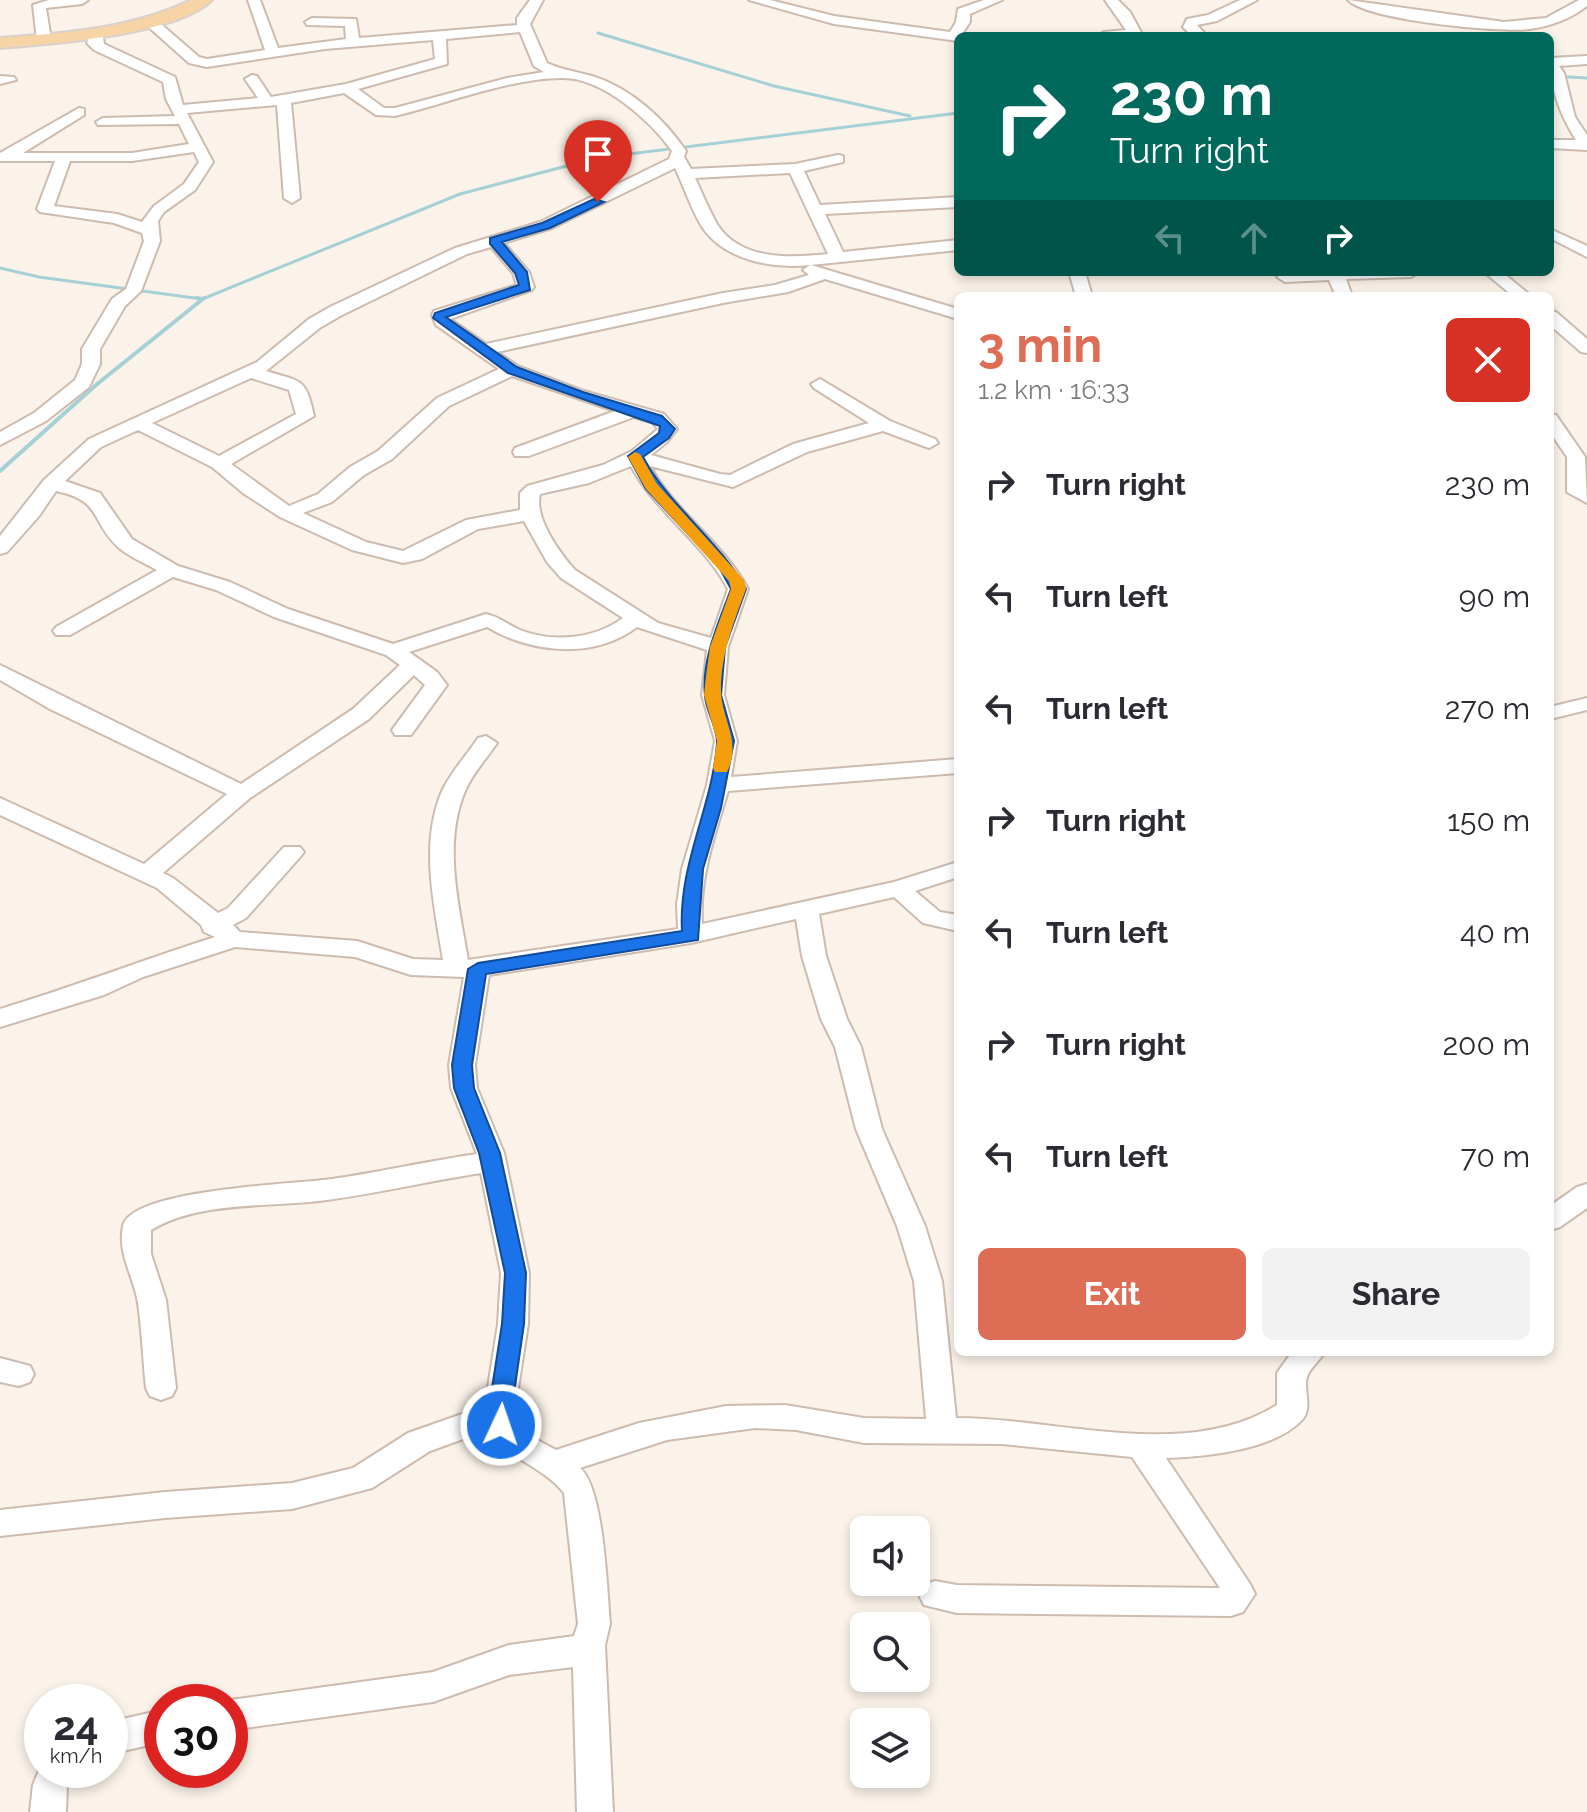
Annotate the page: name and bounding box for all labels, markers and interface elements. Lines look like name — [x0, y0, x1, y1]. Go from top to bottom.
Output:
text: 230 m — [1110, 62, 1273, 128]
icon: right — [978, 64, 1082, 168]
pin — [564, 120, 632, 202]
text: Turn right — [1110, 129, 1269, 171]
icon: arrive — [576, 132, 620, 176]
icon: left — [1148, 216, 1192, 260]
icon: ahead — [1232, 216, 1276, 260]
icon: right — [1316, 216, 1360, 260]
text: 3 min — [978, 317, 1102, 373]
button: close — [1446, 318, 1530, 402]
text: 1.2 km · 16:33 — [978, 375, 1130, 405]
icon: right — [978, 462, 1022, 506]
text: Turn right — [1046, 467, 1186, 502]
text: 230 m — [1445, 467, 1530, 502]
icon: left — [978, 574, 1022, 618]
text: Turn left — [1046, 579, 1168, 614]
text: 90 m — [1459, 579, 1530, 614]
icon: left — [978, 686, 1022, 730]
text: Turn left — [1046, 691, 1168, 726]
text: 270 m — [1445, 691, 1530, 726]
icon: right — [978, 798, 1022, 842]
text: Turn right — [1046, 803, 1186, 838]
text: 150 m — [1447, 803, 1530, 838]
icon: left — [978, 910, 1022, 954]
text: Turn left — [1046, 915, 1168, 950]
text: 40 m — [1460, 915, 1530, 950]
icon: right — [978, 1022, 1022, 1066]
text: Turn right — [1046, 1027, 1186, 1062]
text: 200 m — [1442, 1027, 1530, 1062]
icon: left — [978, 1134, 1022, 1178]
text: Turn left — [1046, 1139, 1168, 1174]
text: 70 m — [1460, 1139, 1530, 1174]
button: Exit — [978, 1248, 1246, 1340]
button: Share — [1262, 1248, 1530, 1340]
position arrow — [459, 1383, 543, 1467]
map controls — [850, 1516, 930, 1788]
button: sound — [850, 1516, 930, 1596]
button: search — [850, 1612, 930, 1692]
speed limit sign: 30 — [144, 1684, 248, 1788]
text: 24 — [53, 1702, 99, 1749]
button: layers — [850, 1708, 930, 1788]
text: km/h — [50, 1744, 102, 1768]

